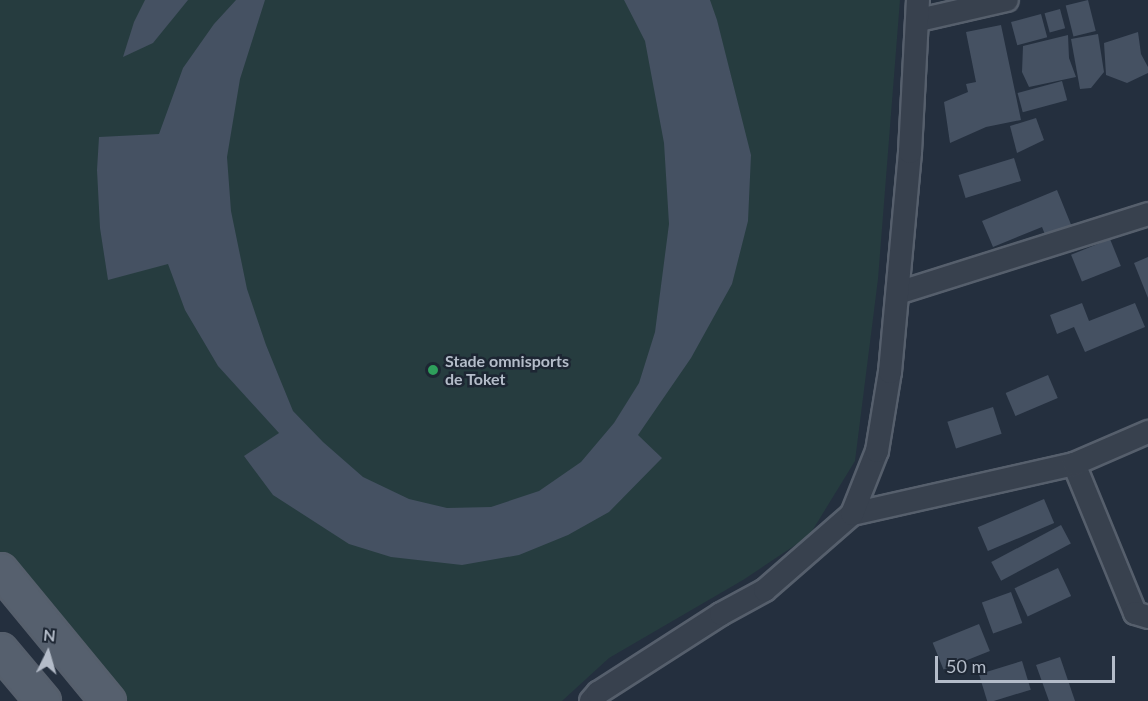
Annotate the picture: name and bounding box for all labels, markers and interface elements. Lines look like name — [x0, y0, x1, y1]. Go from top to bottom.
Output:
place label: Stade omnisports de Toket — [445, 351, 569, 389]
marker: Stade omnisports de Toket — [426, 363, 440, 377]
north arrow — [18, 623, 78, 683]
text: N — [43, 625, 57, 645]
scale bar — [938, 644, 1118, 682]
text: 50 m — [946, 655, 986, 677]

